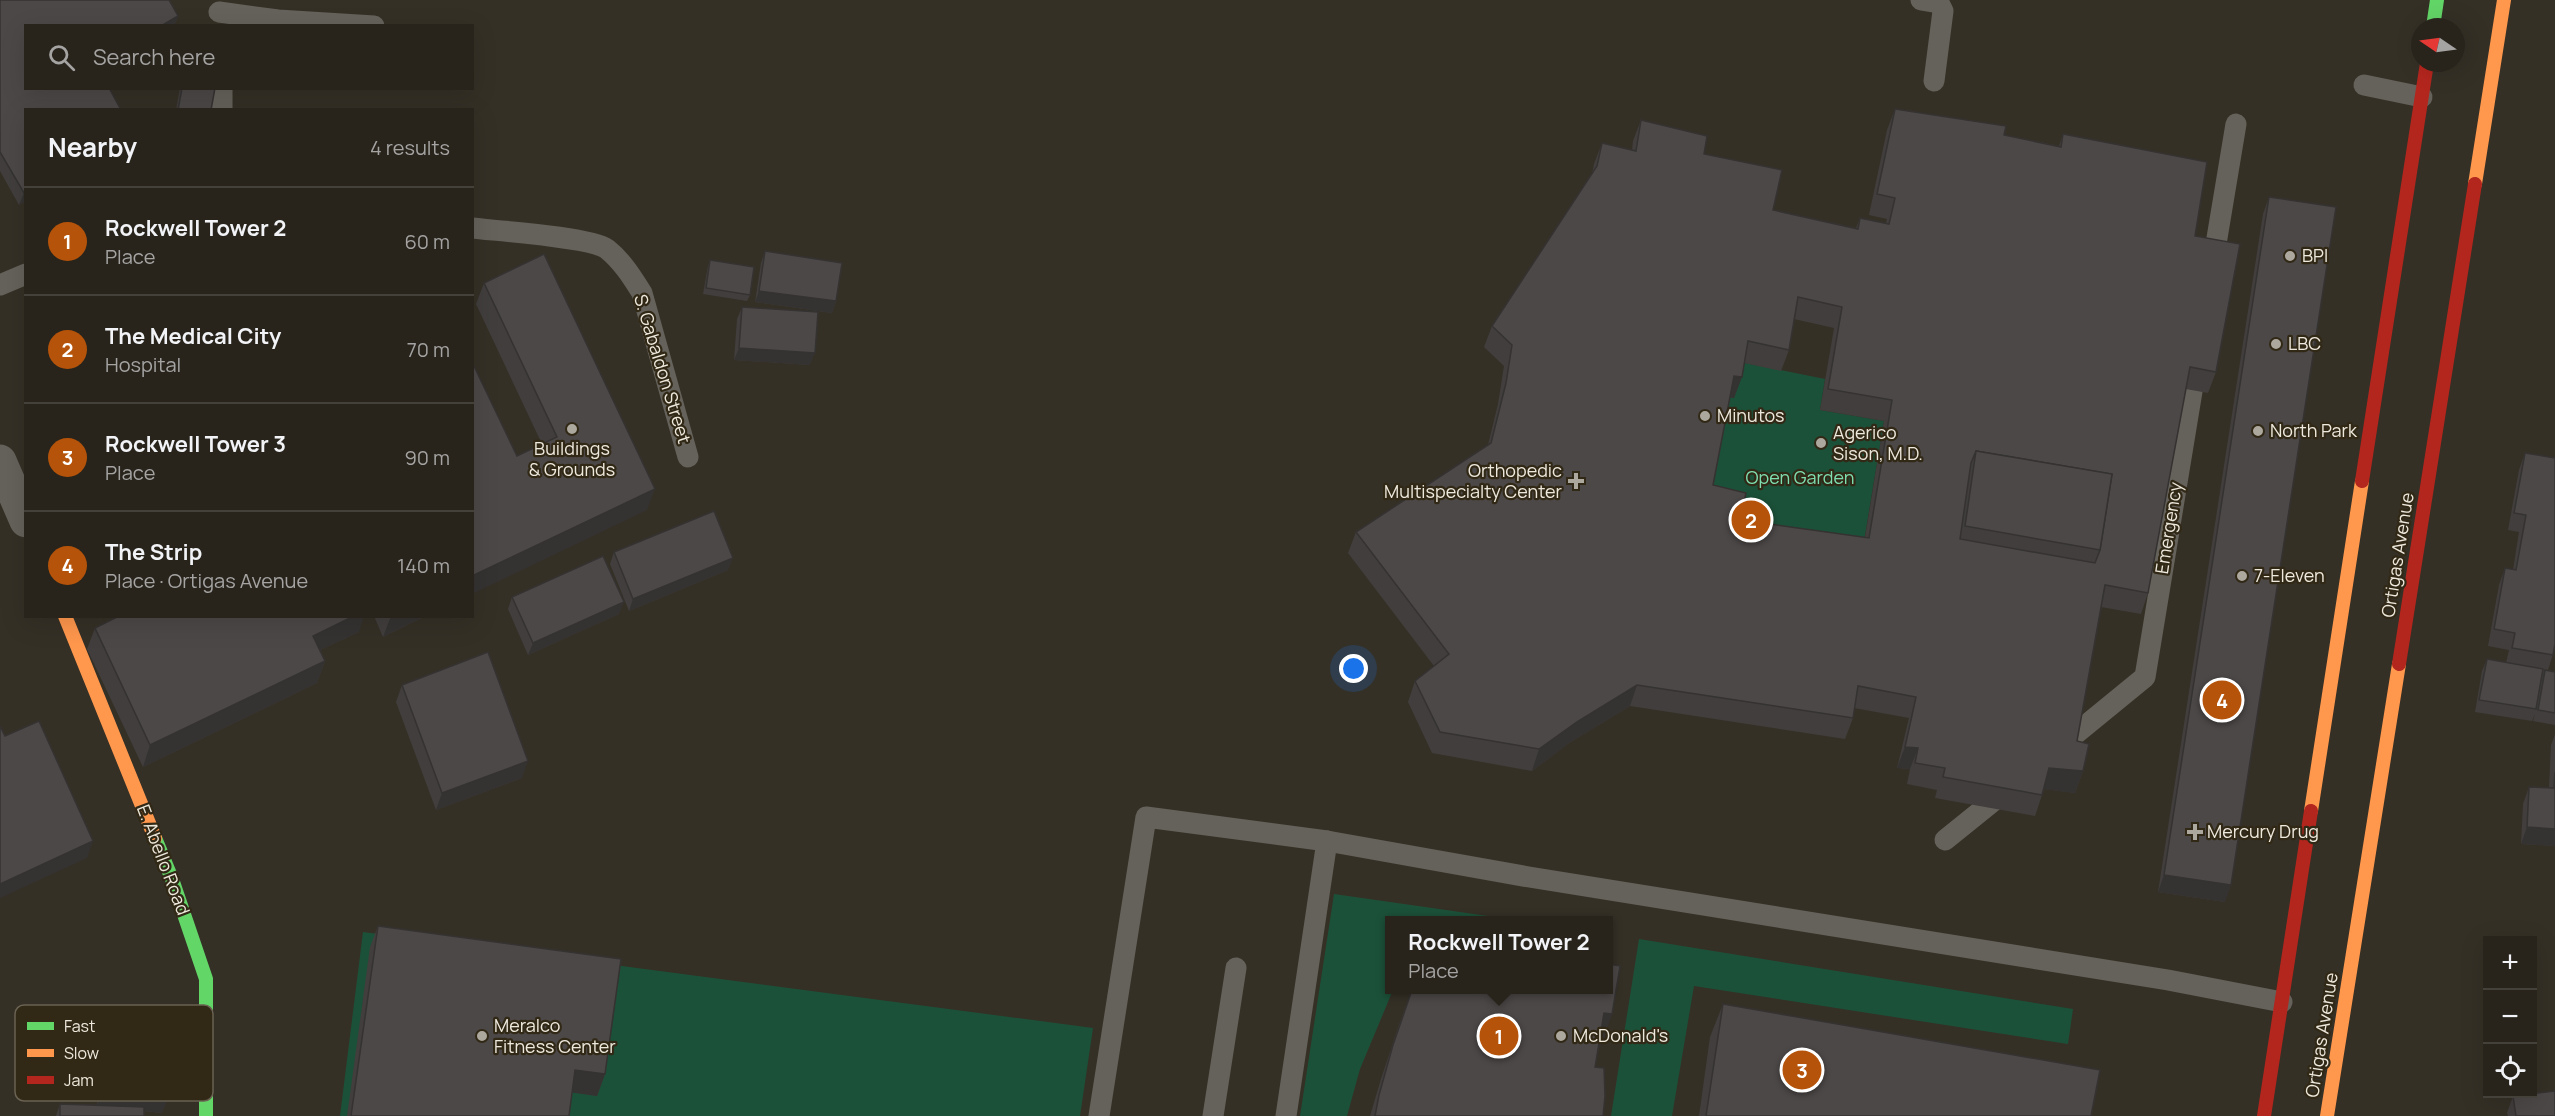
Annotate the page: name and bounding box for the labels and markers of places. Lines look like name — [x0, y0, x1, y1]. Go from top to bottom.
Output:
place label: BPI — [2302, 243, 2328, 267]
marker: BPI — [2283, 249, 2297, 263]
place label: LBC — [2288, 331, 2321, 355]
marker: LBC — [2269, 337, 2283, 351]
place label: Minutos — [1717, 403, 1785, 427]
marker: Minutos — [1698, 409, 1712, 423]
place label: North Park — [2270, 418, 2358, 442]
place label: Agerico Sison, M.D. — [1833, 420, 1923, 465]
marker: Buildings & Grounds — [565, 422, 579, 436]
marker: North Park — [2251, 424, 2265, 438]
place label: Buildings & Grounds — [529, 436, 615, 481]
marker: Agerico Sison, M.D. — [1814, 436, 1828, 450]
place label: Orthopedic Multispecialty Center — [1384, 458, 1562, 503]
marker: Orthopedic Multispecialty Center — [1567, 472, 1585, 490]
pin: 2 — [1732, 498, 1770, 542]
place label: 7-Eleven — [2254, 563, 2325, 587]
marker: 7-Eleven — [2235, 569, 2249, 583]
pin: 4 — [2202, 678, 2242, 722]
place label: Mercury Drug — [2207, 819, 2319, 843]
marker: Mercury Drug — [2188, 825, 2202, 839]
place label: Meralco Fitness Center — [494, 1013, 616, 1058]
pin: 1 — [1480, 1014, 1518, 1058]
place label: McDonald's — [1573, 1023, 1668, 1047]
marker: Meralco Fitness Center — [475, 1029, 489, 1043]
marker: McDonald's — [1554, 1029, 1568, 1043]
pin: 3 — [1782, 1048, 1822, 1092]

